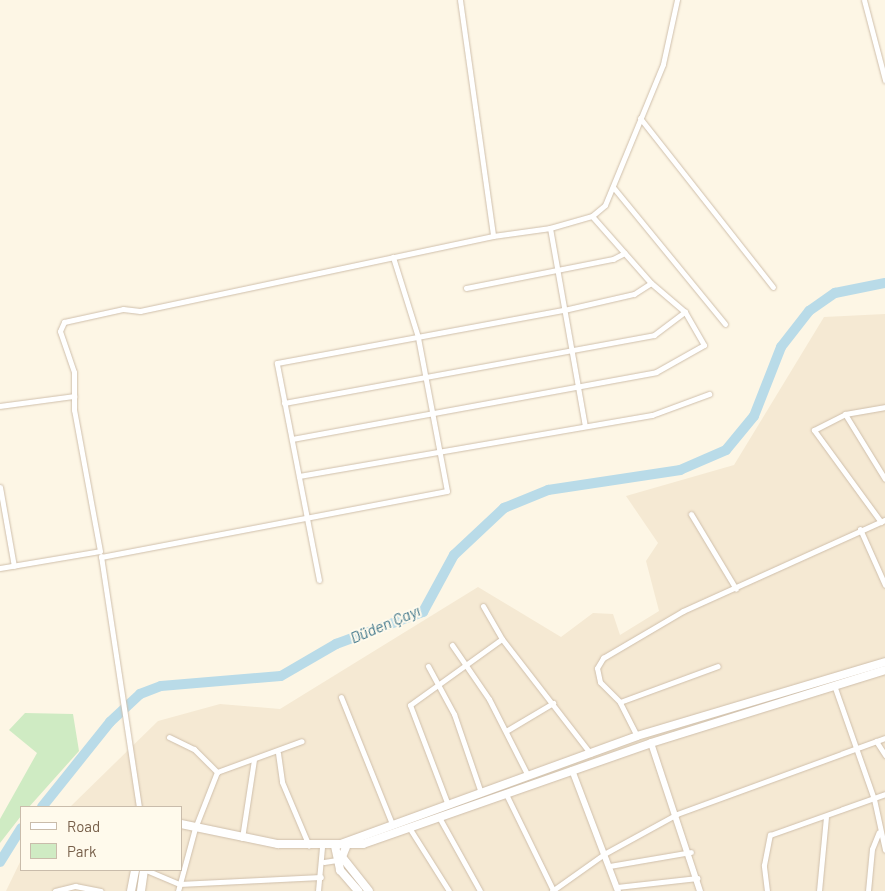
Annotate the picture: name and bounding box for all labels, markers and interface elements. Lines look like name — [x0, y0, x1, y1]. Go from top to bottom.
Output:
water label: Düden Çayı — [347, 601, 423, 647]
legend — [20, 806, 182, 871]
text: Road — [67, 817, 100, 835]
text: Park — [67, 842, 96, 860]

